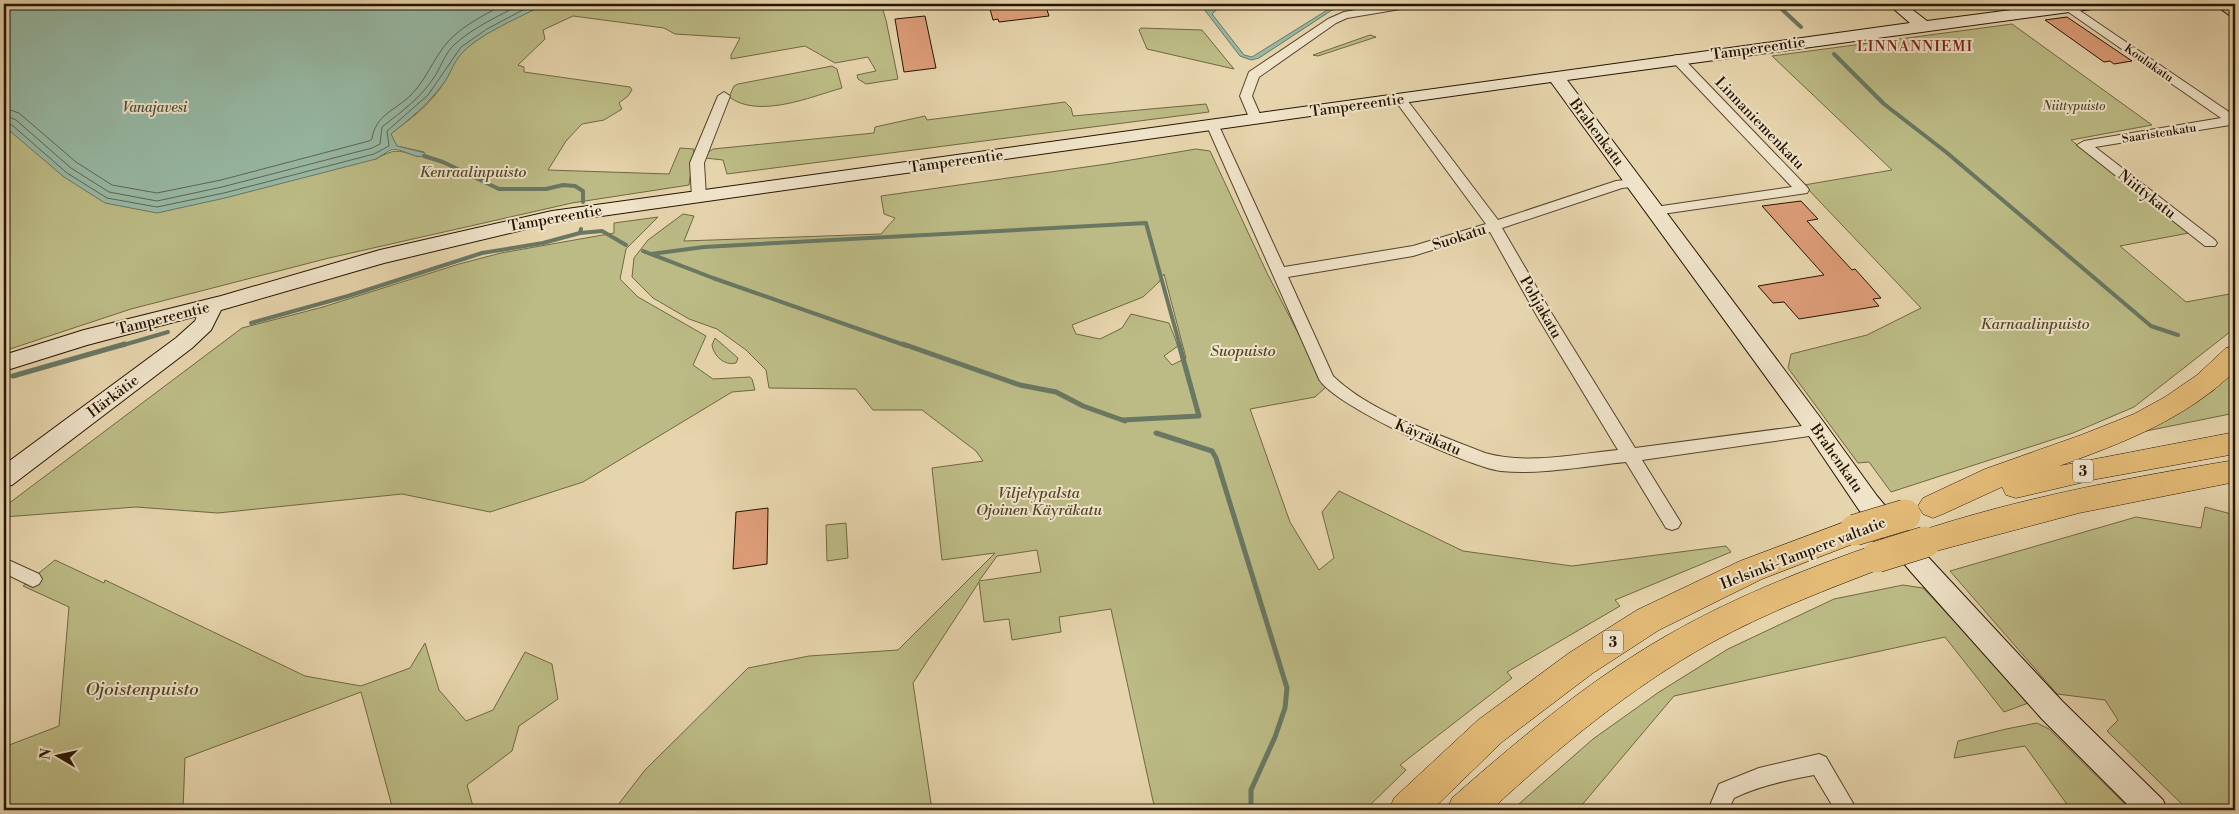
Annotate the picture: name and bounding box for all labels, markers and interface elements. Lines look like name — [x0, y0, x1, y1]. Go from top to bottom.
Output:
street label: Tampereentie — [1710, 32, 1806, 65]
district label: LINNANNIEMI — [1857, 37, 1973, 56]
street label: Koulukatu — [2121, 41, 2176, 86]
street label: Linnaniemenkatu — [1711, 73, 1809, 174]
street label: Tampereentie — [1309, 89, 1405, 122]
street label: Brahenkatu — [1564, 94, 1628, 170]
water label: Vanajavesi — [123, 99, 188, 117]
park label: Niittypuisto — [2041, 99, 2106, 114]
street label: Saaristenkatu — [2121, 120, 2197, 147]
street label: Tampereentie — [908, 145, 1004, 178]
park label: Kenraalinpuisto — [420, 163, 527, 182]
street label: Niittykatu — [2114, 166, 2180, 223]
street label: Tampereentie — [507, 201, 603, 236]
street label: Suokatu — [1430, 220, 1489, 255]
street label: Pohjakatu — [1515, 273, 1566, 342]
street label: Tampereentie — [115, 298, 211, 339]
park label: Karnaalinpuisto — [1981, 315, 2090, 334]
park label: Suopuisto — [1210, 342, 1276, 361]
street label: Härkätie — [84, 371, 143, 422]
street label: Käyräkatu — [1392, 415, 1464, 460]
street label: Brahenkatu — [1805, 419, 1868, 497]
road number: 3 — [2073, 460, 2093, 482]
park label: Viljelypalsta Ojoinen Käyräkatu — [976, 484, 1102, 520]
street label: Helsinki-Tampere valtatie — [1718, 513, 1889, 594]
road number: 3 — [1603, 630, 1623, 654]
park label: Ojoistenpuisto — [85, 678, 199, 701]
north arrow — [32, 732, 82, 782]
text: N — [36, 747, 56, 761]

